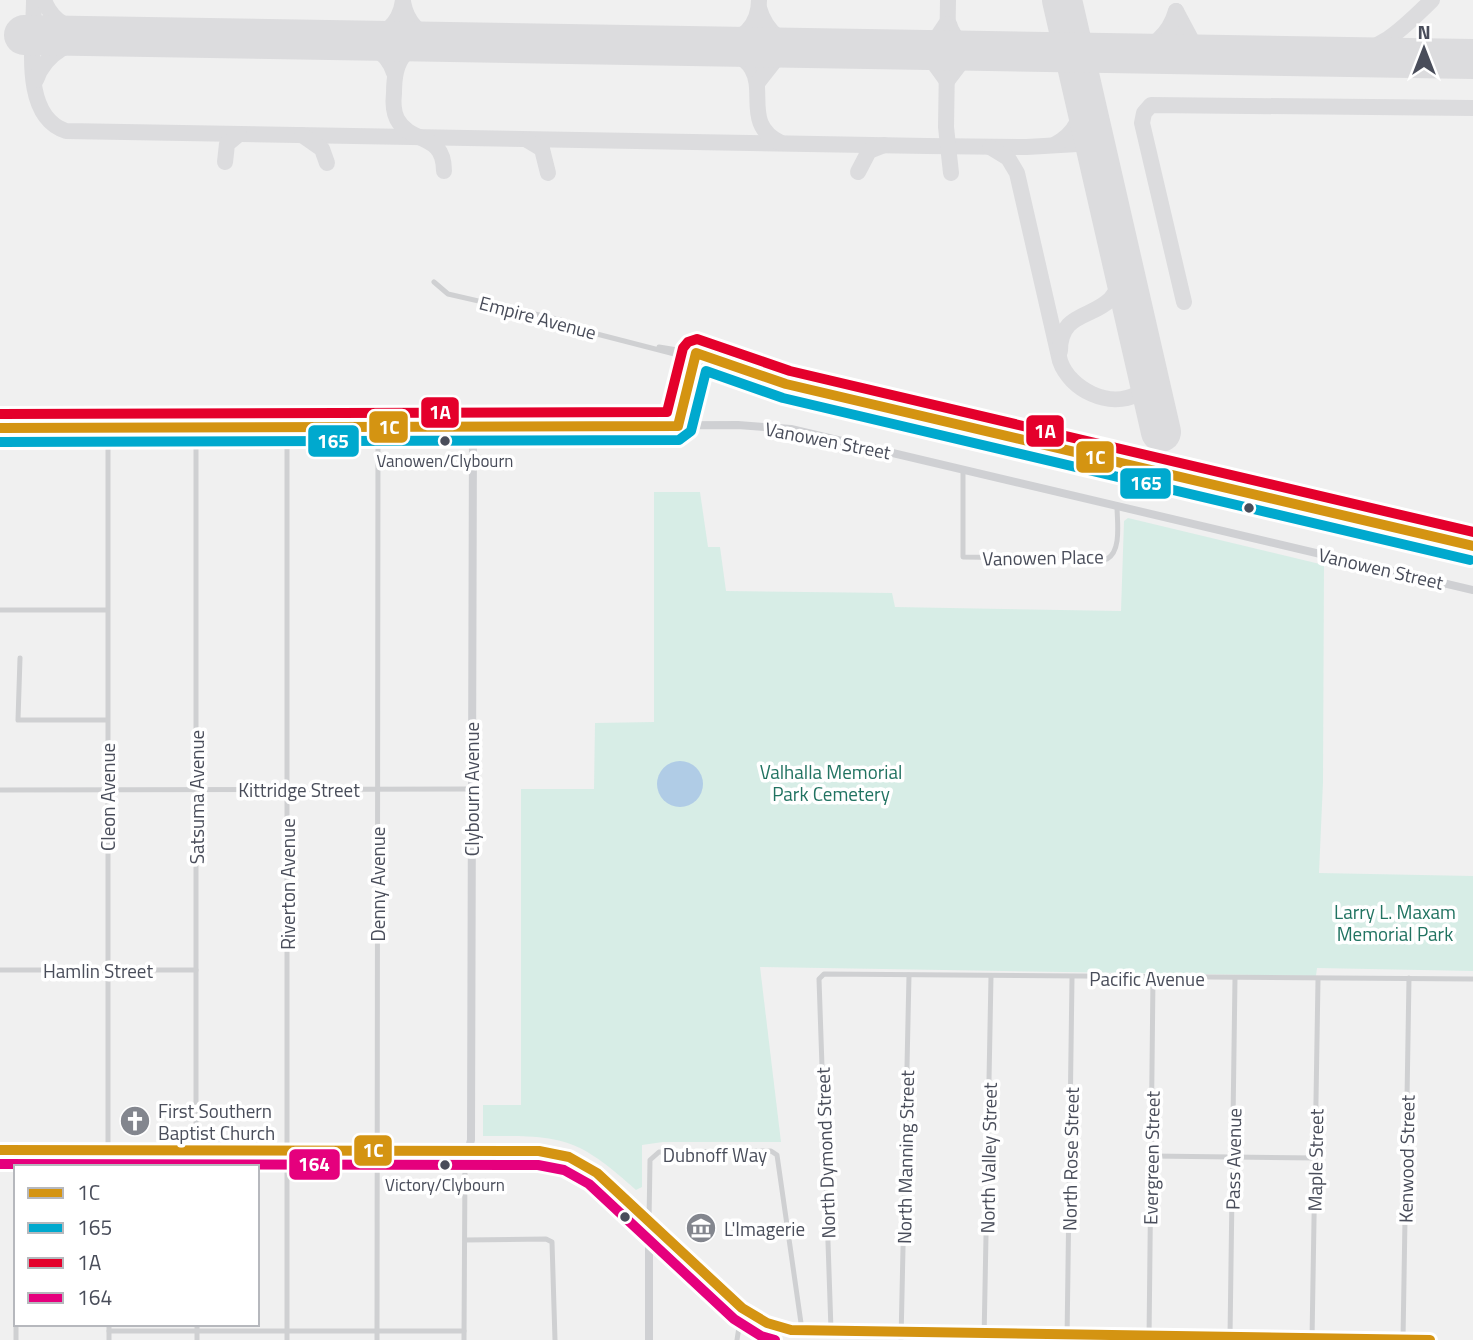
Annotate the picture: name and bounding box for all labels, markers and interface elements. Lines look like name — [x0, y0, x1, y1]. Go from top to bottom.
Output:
north arrow — [1389, 14, 1459, 84]
text: N — [1417, 17, 1431, 46]
street label: Empire Avenue — [476, 287, 600, 347]
line badge: 1A — [420, 396, 460, 429]
text: 1A — [429, 397, 452, 426]
line badge: 1C — [368, 410, 409, 444]
text: 1C — [379, 412, 399, 441]
street label: Vanowen Street — [763, 414, 894, 466]
line badge: 1A — [1025, 414, 1065, 448]
text: 1A — [1034, 416, 1057, 445]
line badge: 165 — [307, 424, 360, 458]
text: 165 — [317, 426, 349, 455]
marker: Vanowen/Clybourn — [438, 434, 452, 448]
line badge: 1C — [1075, 440, 1115, 474]
text: 1C — [1085, 442, 1105, 471]
place label: Vanowen/Clybourn — [377, 448, 513, 474]
line badge: 165 — [1119, 467, 1172, 500]
text: 165 — [1130, 468, 1162, 497]
unlabelled marker — [1242, 501, 1256, 515]
street label: Vanowen Street — [1316, 540, 1447, 597]
street label: Vanowen Place — [982, 541, 1104, 573]
street label: Clybourn Avenue — [457, 722, 486, 856]
street label: Satsuma Avenue — [182, 730, 211, 864]
street label: Cleon Avenue — [93, 743, 122, 851]
park label: Valhalla Memorial Park Cemetery — [760, 757, 902, 808]
street label: Kittridge Street — [238, 775, 360, 804]
street label: Riverton Avenue — [273, 818, 302, 950]
street label: Denny Avenue — [363, 827, 392, 941]
park label: Larry L. Maxam Memorial Park — [1334, 897, 1456, 948]
street label: Hamlin Street — [43, 956, 153, 985]
street label: Pacific Avenue — [1089, 964, 1205, 993]
street label: North Dymond Street — [808, 1067, 842, 1239]
street label: North Manning Street — [889, 1070, 921, 1244]
street label: North Valley Street — [972, 1082, 1004, 1234]
street label: North Rose Street — [1054, 1087, 1086, 1231]
street label: Evergreen Street — [1135, 1090, 1167, 1225]
street label: Kenwood Street — [1390, 1094, 1422, 1223]
place label: First Southern Baptist Church — [158, 1096, 275, 1147]
church icon: First Southern Baptist Church — [118, 1104, 152, 1138]
street label: Pass Avenue — [1218, 1108, 1248, 1210]
street label: Maple Street — [1300, 1108, 1330, 1212]
line badge: 1C — [353, 1134, 393, 1167]
text: 1C — [363, 1135, 383, 1164]
street label: Dubnoff Way — [663, 1140, 767, 1169]
line badge: 164 — [288, 1148, 341, 1181]
text: 164 — [298, 1149, 330, 1178]
marker: Victory/Clybourn — [438, 1158, 452, 1172]
legend — [14, 1165, 259, 1326]
place label: Victory/Clybourn — [385, 1172, 505, 1198]
text: 1C — [77, 1176, 100, 1208]
unlabelled marker — [618, 1210, 632, 1224]
text: 165 — [77, 1211, 112, 1243]
museum icon: L'Imagerie — [684, 1211, 718, 1245]
place label: L'Imagerie — [724, 1214, 805, 1243]
text: 1A — [77, 1246, 102, 1278]
text: 164 — [77, 1281, 112, 1313]

